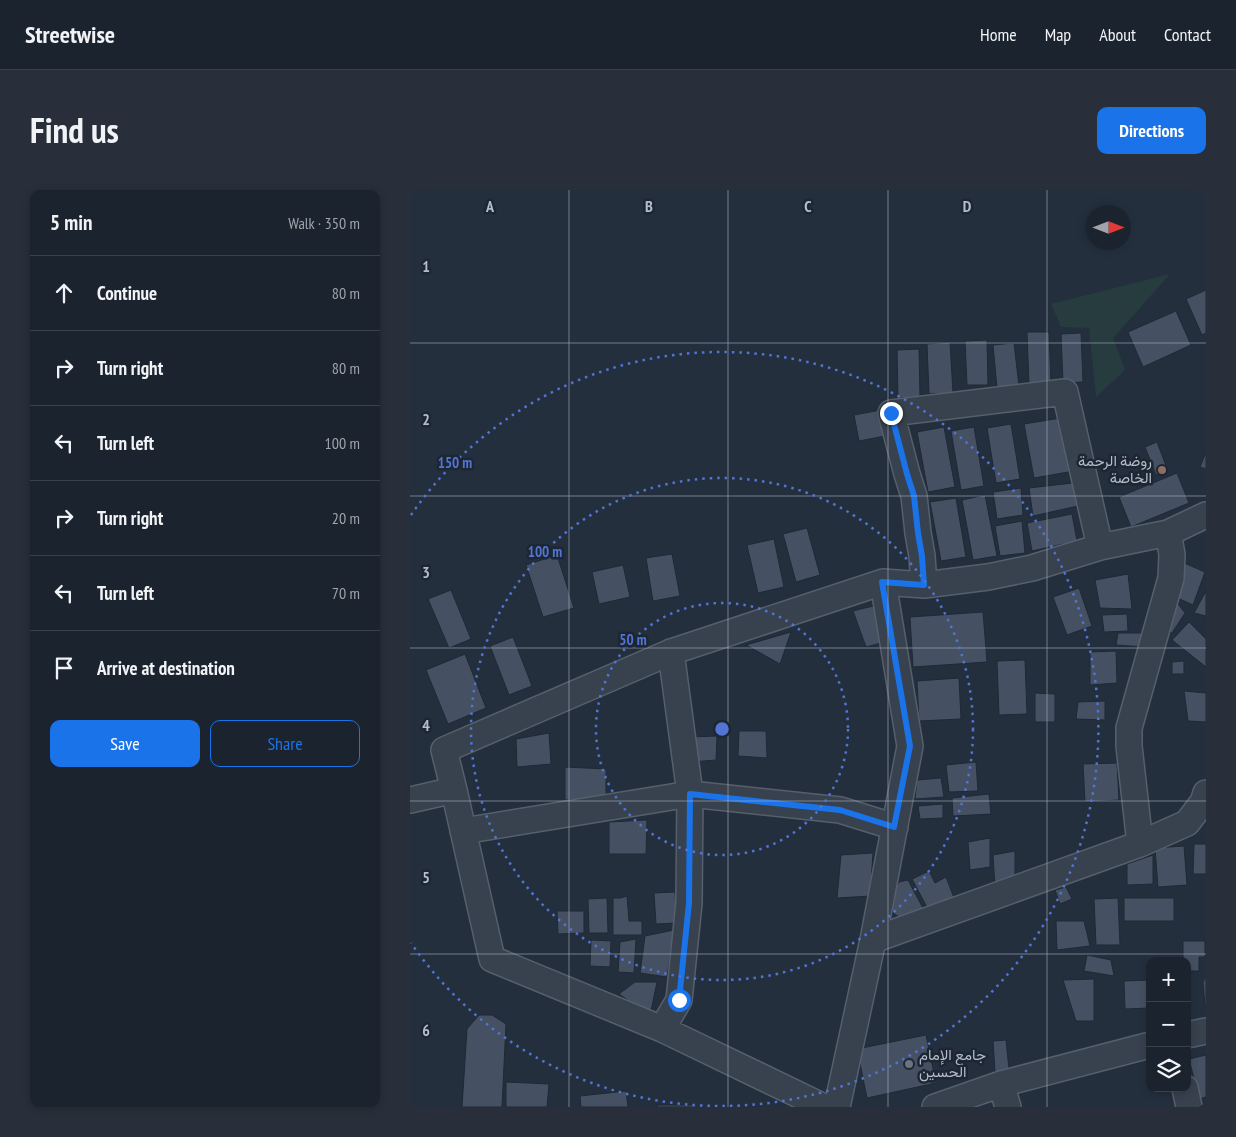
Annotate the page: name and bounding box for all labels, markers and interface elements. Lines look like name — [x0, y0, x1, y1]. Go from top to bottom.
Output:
text: Streetwise — [25, 19, 115, 50]
text: Home — [980, 23, 1017, 46]
text: Map — [1045, 23, 1071, 46]
text: About — [1099, 23, 1136, 46]
text: Contact — [1164, 23, 1211, 46]
text: Find us — [30, 107, 119, 153]
button: Directions — [1097, 107, 1206, 154]
text: A — [485, 196, 495, 216]
text: B — [645, 196, 653, 216]
text: C — [804, 196, 812, 216]
text: D — [963, 196, 972, 216]
north arrow — [1086, 205, 1131, 250]
text: 5 min — [50, 209, 92, 236]
text: Walk · 350 m — [288, 213, 360, 233]
text: 1 — [422, 256, 430, 276]
icon: ahead — [50, 279, 78, 307]
text: Continue — [97, 281, 157, 305]
text: 80 m — [332, 283, 360, 303]
icon: right — [50, 354, 78, 382]
text: Turn right — [97, 356, 163, 380]
text: 80 m — [332, 358, 360, 378]
route end — [880, 402, 903, 425]
text: 2 — [422, 409, 430, 429]
icon: left — [50, 429, 78, 457]
text: Turn left — [97, 431, 154, 455]
text: 100 m — [325, 433, 360, 453]
place label: روضة الرحمة الخاصة — [1078, 451, 1152, 487]
text: 150 m — [438, 453, 472, 472]
marker: روضة الرحمة الخاصة — [1156, 464, 1168, 476]
icon: right — [50, 504, 78, 532]
text: Turn right — [97, 506, 163, 530]
text: 20 m — [332, 508, 360, 528]
text: 100 m — [528, 542, 562, 561]
text: 3 — [422, 562, 430, 582]
icon: left — [50, 579, 78, 607]
text: Turn left — [97, 581, 154, 605]
text: 70 m — [332, 583, 360, 603]
text: 50 m — [619, 630, 647, 649]
icon: arrive — [50, 654, 78, 682]
text: Arrive at destination — [97, 656, 235, 680]
text: 4 — [422, 715, 430, 735]
button: Save — [50, 720, 200, 767]
button: Share — [210, 720, 360, 767]
centre of rings — [713, 720, 731, 738]
text: 5 — [422, 867, 430, 887]
map controls — [1146, 957, 1191, 1092]
button: + — [1146, 957, 1191, 1002]
route start — [668, 989, 691, 1012]
button: − — [1146, 1002, 1191, 1047]
text: 6 — [422, 1020, 430, 1040]
place label: جامع الإمام الحسين — [919, 1045, 986, 1082]
button: layers — [1146, 1047, 1191, 1092]
marker: جامع الإمام الحسين — [903, 1058, 915, 1070]

